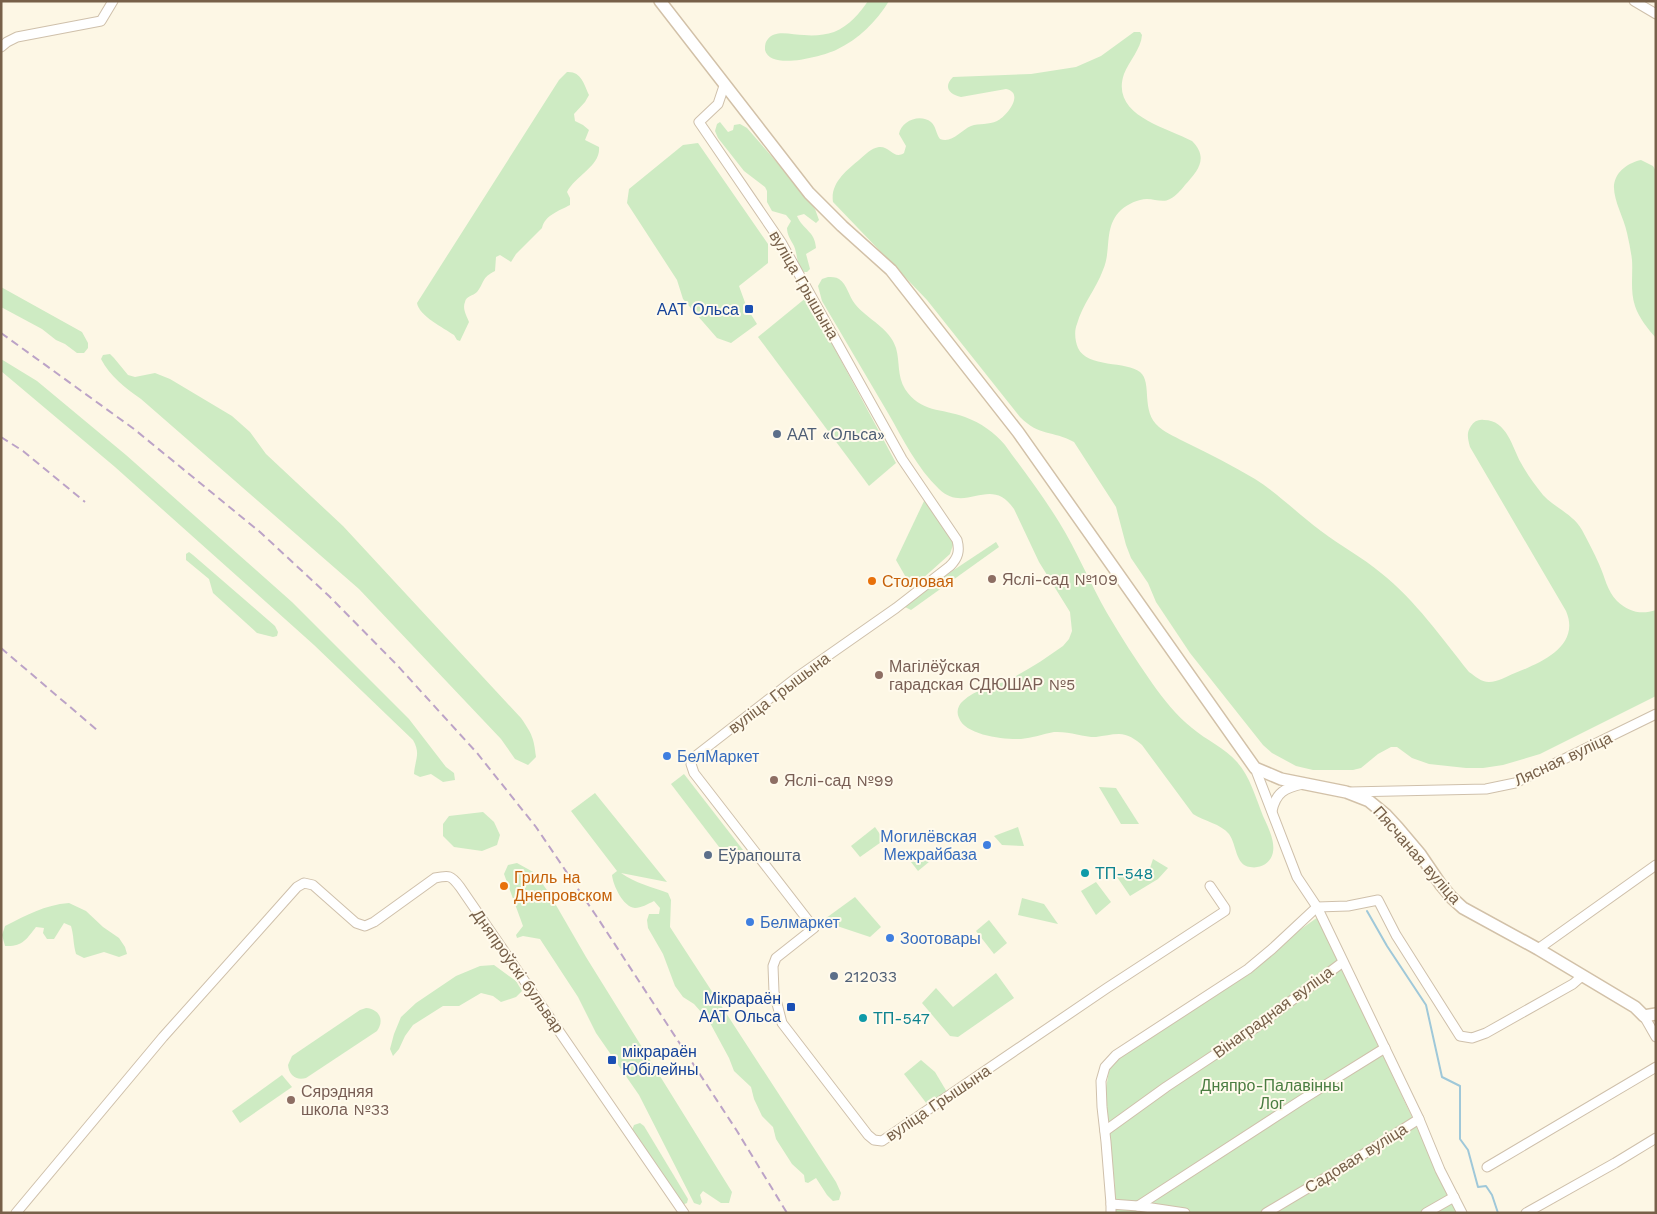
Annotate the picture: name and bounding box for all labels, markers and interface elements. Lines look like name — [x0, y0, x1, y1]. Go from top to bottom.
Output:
street label: вуліца Грышына — [765, 227, 843, 343]
place label: ААТ Ольса — [657, 300, 739, 319]
marker: ААТ Ольса — [743, 303, 755, 315]
place label: ААТ «Ольса» — [787, 425, 885, 444]
marker: ААТ «Ольса» — [771, 428, 783, 440]
place label: Яслі-сад №109 — [1002, 570, 1118, 589]
place label: Столовая — [882, 572, 954, 591]
marker: Яслі-сад №109 — [986, 573, 998, 585]
marker: Столовая — [866, 575, 878, 587]
street label: вуліца Грышына — [724, 649, 834, 737]
place label: Магілёўская гарадская СДЮШАР №5 — [889, 657, 1075, 694]
marker: Магілёўская гарадская СДЮШАР №5 — [873, 669, 885, 681]
street label: Лясная вуліца — [1511, 728, 1615, 790]
place label: БелМаркет — [677, 747, 760, 766]
marker: БелМаркет — [661, 750, 673, 762]
place label: Яслі-сад №99 — [784, 771, 894, 790]
marker: Яслі-сад №99 — [768, 774, 780, 786]
street label: Пясчаная вуліца — [1369, 802, 1465, 908]
place label: Могилёвская Межрайбаза — [880, 827, 977, 864]
marker: Могилёвская Межрайбаза — [981, 839, 993, 851]
place label: Еўрапошта — [718, 846, 801, 865]
marker: Еўрапошта — [702, 849, 714, 861]
place label: ТП-548 — [1095, 864, 1153, 883]
marker: ТП-548 — [1079, 867, 1091, 879]
place label: Гриль на Днепровском — [514, 868, 612, 905]
marker: Гриль на Днепровском — [498, 880, 510, 892]
street label: Дняпроўскі бульвар — [468, 905, 568, 1037]
place label: Белмаркет — [760, 913, 841, 932]
marker: Белмаркет — [744, 916, 756, 928]
place label: Зоотовары — [900, 929, 981, 948]
marker: Зоотовары — [884, 932, 896, 944]
street label: Вінаградная вуліца — [1209, 962, 1337, 1062]
place label: 212033 — [844, 967, 897, 986]
marker: 212033 — [828, 970, 840, 982]
place label: Мікрараён ААТ Ольса — [699, 989, 781, 1026]
marker: Мікрараён ААТ Ольса — [785, 1001, 797, 1013]
place label: ТП-547 — [873, 1009, 930, 1028]
marker: ТП-547 — [857, 1012, 869, 1024]
place label: мікрараён Юбілейны — [622, 1042, 698, 1079]
marker: мікрараён Юбілейны — [606, 1054, 618, 1066]
street label: вуліца Грышына — [882, 1061, 994, 1145]
park label: Дняпро-Палавінны Лог — [1201, 1076, 1343, 1113]
place label: Сярэдняя школа №33 — [301, 1082, 389, 1119]
marker: Сярэдняя школа №33 — [285, 1094, 297, 1106]
street label: Садовая вуліца — [1301, 1119, 1411, 1197]

